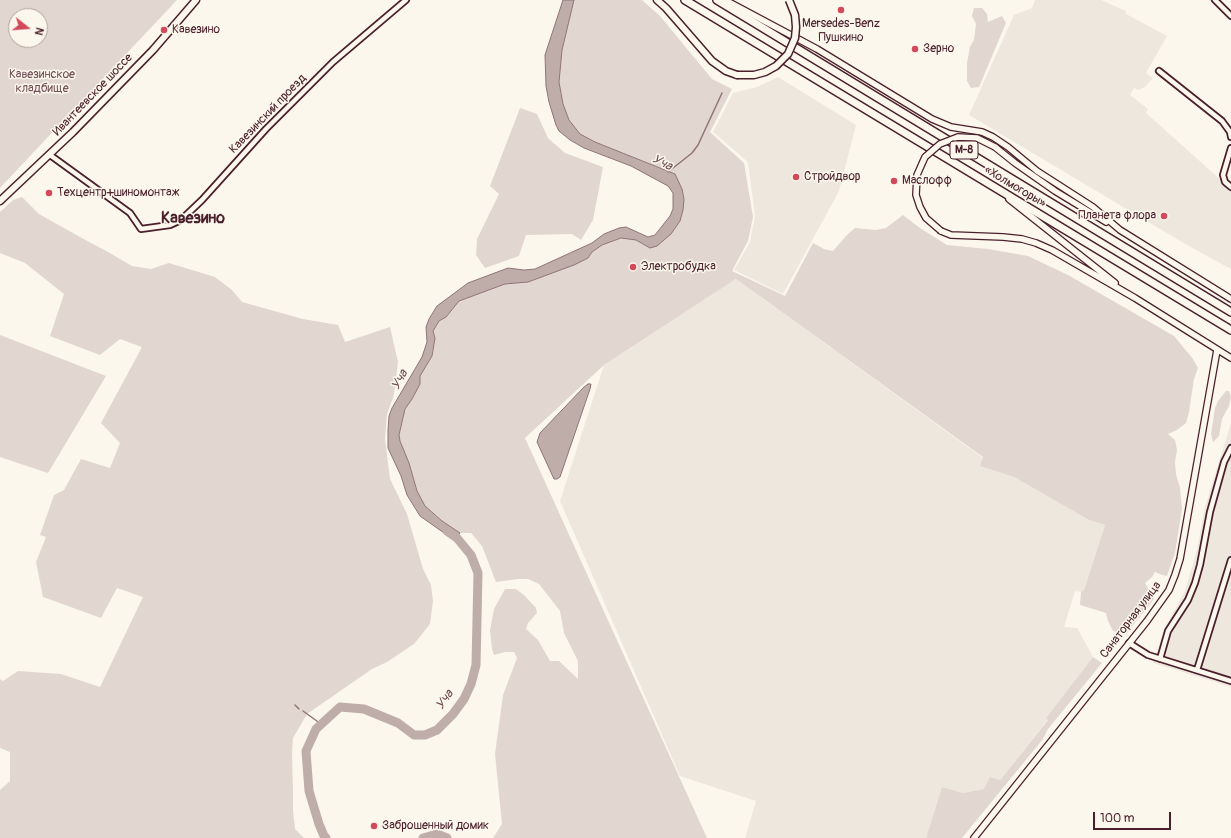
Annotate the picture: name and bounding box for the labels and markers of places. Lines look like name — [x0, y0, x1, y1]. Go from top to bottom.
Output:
marker: Mersedes-Benz Пушкино — [836, 5, 846, 15]
place label: Mersedes-Benz Пушкино — [802, 17, 880, 45]
place label: Кавезино — [172, 23, 220, 37]
marker: Кавезино — [159, 25, 169, 35]
place label: Зерно — [923, 42, 954, 56]
marker: Зерно — [910, 44, 920, 54]
place label: Стройдвор — [804, 170, 860, 184]
marker: Стройдвор — [791, 172, 801, 182]
place label: Маслофф — [902, 174, 952, 188]
marker: Маслофф — [889, 176, 899, 186]
place label: Техцентр+шиномонтаж — [57, 186, 179, 200]
marker: Техцентр+шиномонтаж — [44, 188, 54, 198]
place label: Планета флора — [1078, 209, 1156, 223]
marker: Планета флора — [1159, 211, 1169, 221]
place label: Электробудка — [641, 260, 716, 274]
marker: Электробудка — [628, 262, 638, 272]
place label: Заброшенный домик — [382, 819, 489, 833]
marker: Заброшенный домик — [369, 821, 379, 831]

